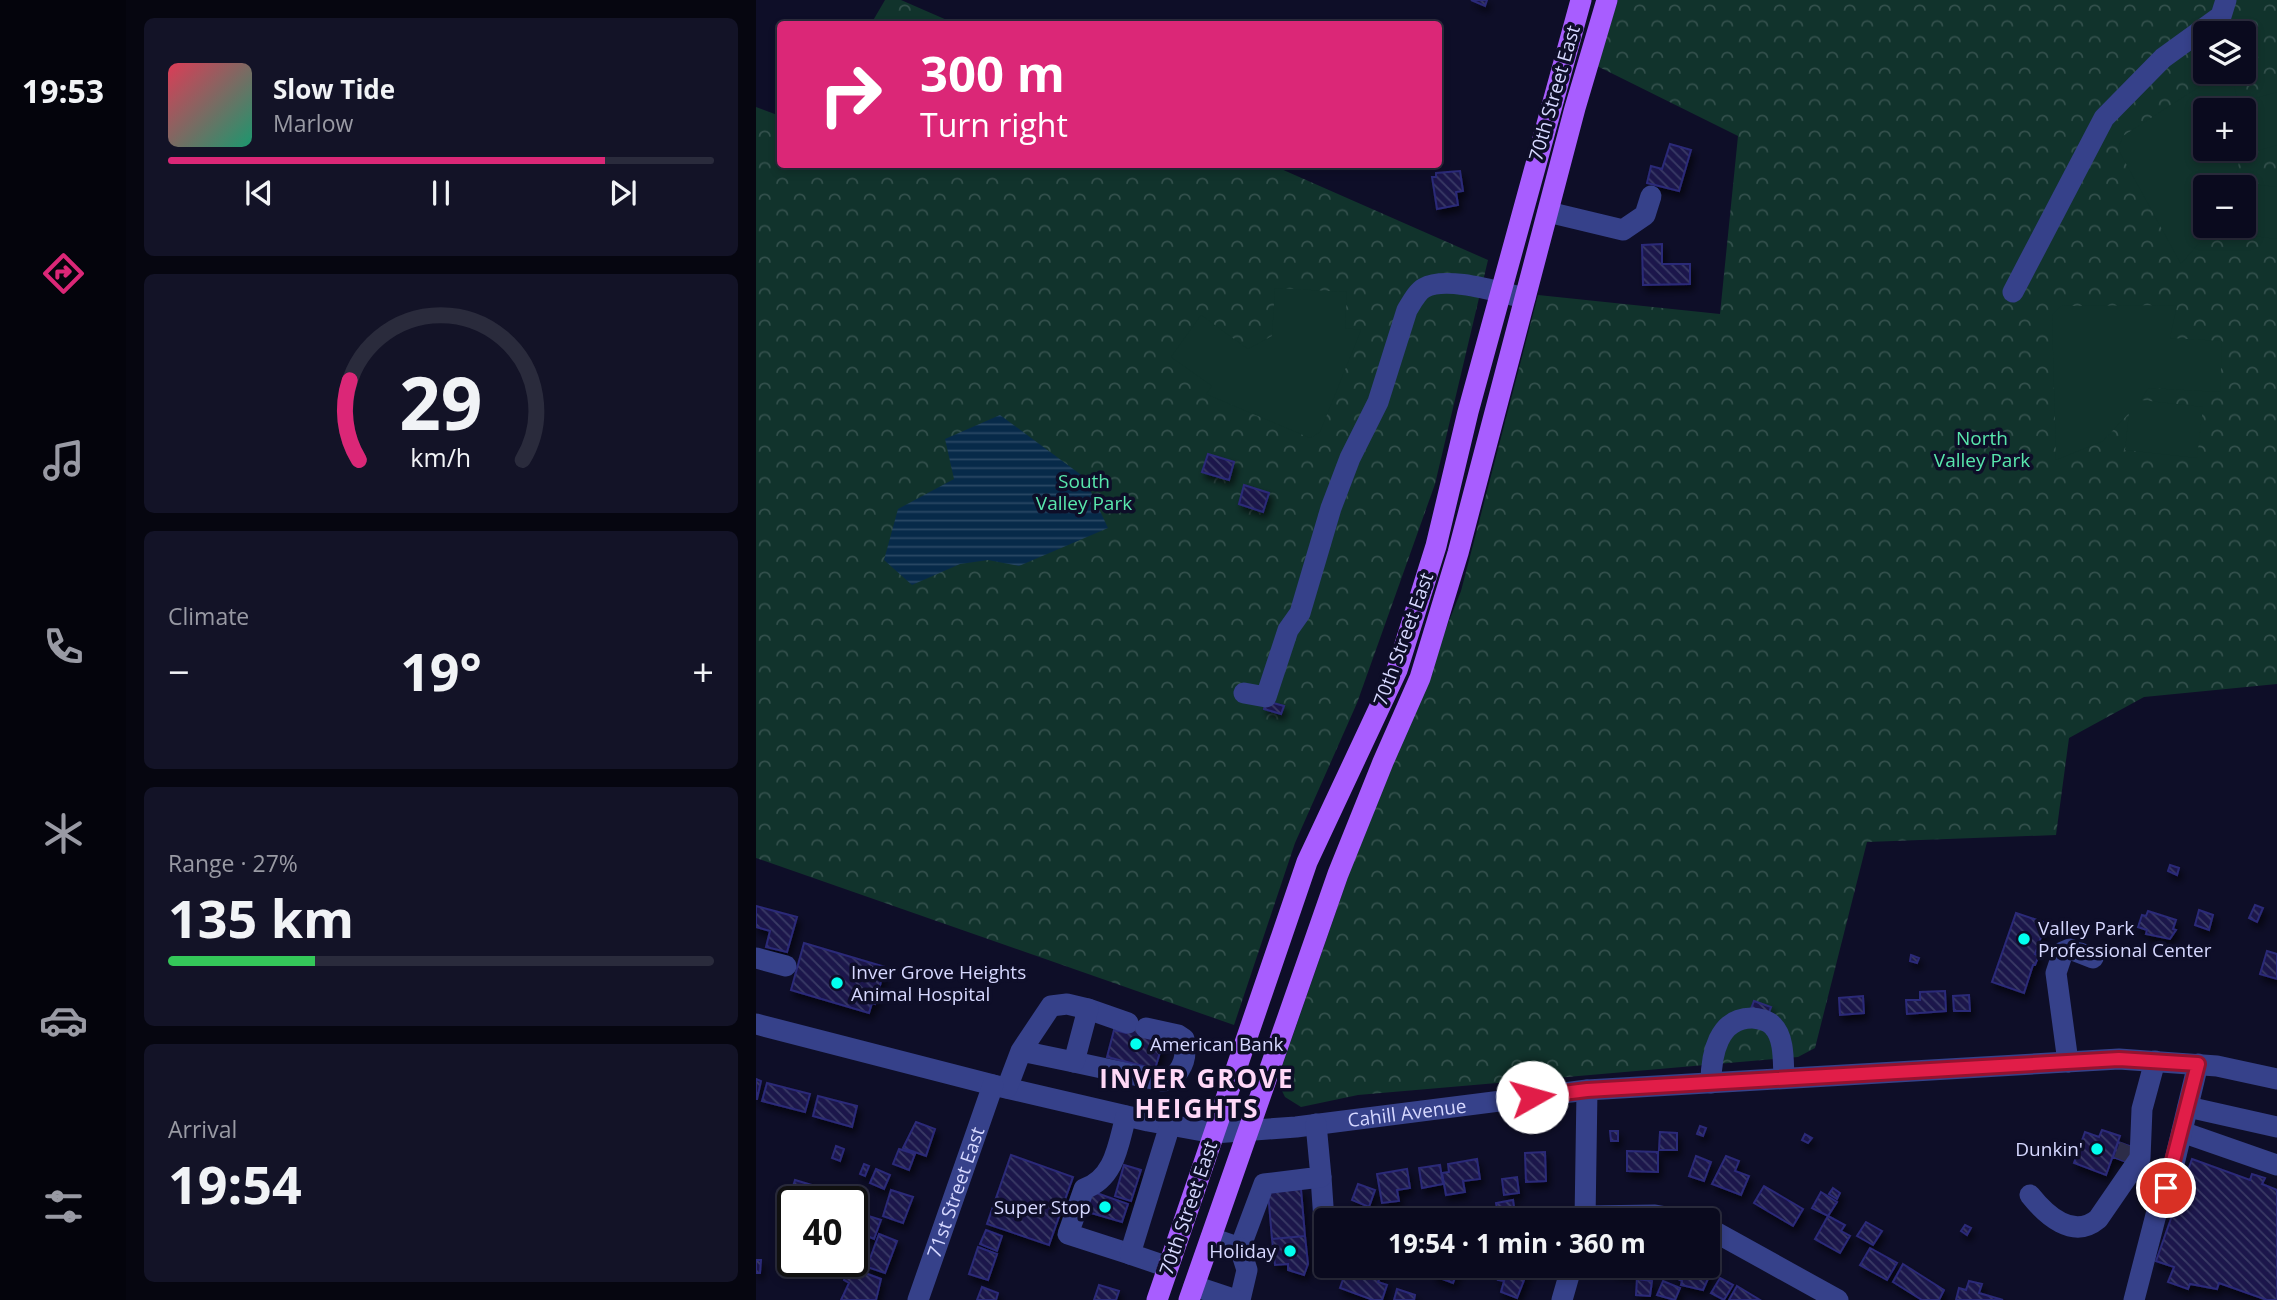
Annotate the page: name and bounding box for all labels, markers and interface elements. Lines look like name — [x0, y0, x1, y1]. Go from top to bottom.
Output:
map controls — [2193, 21, 2256, 238]
button: layers — [2193, 21, 2256, 84]
street label: 70th Street East — [1522, 22, 1586, 164]
text: 300 m — [920, 40, 1065, 106]
icon: right — [805, 49, 896, 140]
text: 19:53 — [22, 69, 104, 112]
text: Slow Tide — [273, 71, 395, 107]
button: + — [2193, 98, 2256, 161]
text: Turn right — [920, 103, 1068, 146]
text: Marlow — [273, 107, 353, 139]
icon: previous — [240, 174, 278, 212]
icon: pause — [422, 174, 460, 212]
icon: next — [604, 174, 642, 212]
button: − — [2193, 175, 2256, 238]
icon: directions — [39, 249, 88, 298]
text: 29 — [399, 352, 483, 451]
park label: North Valley Park — [1934, 425, 2030, 473]
icon: music — [39, 436, 88, 485]
text: km/h — [411, 439, 471, 473]
park label: South Valley Park — [1036, 468, 1132, 516]
street label: 70th Street East — [1367, 569, 1439, 709]
text: Climate — [168, 600, 249, 632]
icon: phone — [39, 622, 88, 671]
text: 19° — [400, 635, 482, 706]
text: − — [168, 645, 190, 697]
text: + — [692, 645, 714, 697]
icon: climate — [39, 809, 88, 858]
text: Range · 27% — [168, 847, 298, 879]
text: 135 km — [168, 882, 354, 953]
place label: Valley Park Professional Center — [2038, 915, 2212, 963]
marker: Valley Park Professional Center — [2016, 931, 2032, 947]
place label: Inver Grove Heights Animal Hospital — [851, 959, 1026, 1007]
marker: Inver Grove Heights Animal Hospital — [829, 975, 845, 991]
icon: car — [39, 996, 88, 1045]
place label: American Bank — [1150, 1031, 1284, 1057]
marker: American Bank — [1128, 1036, 1144, 1052]
district label: INVER GROVE HEIGHTS — [1099, 1060, 1295, 1126]
position arrow — [1495, 1060, 1569, 1134]
street label: Cahill Avenue — [1346, 1092, 1468, 1133]
text: Arrival — [168, 1113, 237, 1145]
street label: 71st Street East — [921, 1123, 991, 1262]
place label: Dunkin' — [2015, 1136, 2083, 1162]
street label: 70th Street East — [1153, 1137, 1223, 1278]
marker: Dunkin' — [2089, 1141, 2105, 1157]
text: 19:54 — [168, 1148, 302, 1219]
pin — [2136, 1158, 2196, 1218]
icon: arrive — [2147, 1169, 2185, 1207]
icon: filters — [39, 1182, 88, 1231]
speed limit sign: 40 — [777, 1186, 868, 1277]
place label: Super Stop — [994, 1194, 1091, 1220]
marker: Super Stop — [1097, 1199, 1113, 1215]
text: 19:54 · 1 min · 360 m — [1388, 1225, 1646, 1261]
place label: Holiday — [1209, 1238, 1276, 1264]
marker: Holiday — [1282, 1243, 1298, 1259]

